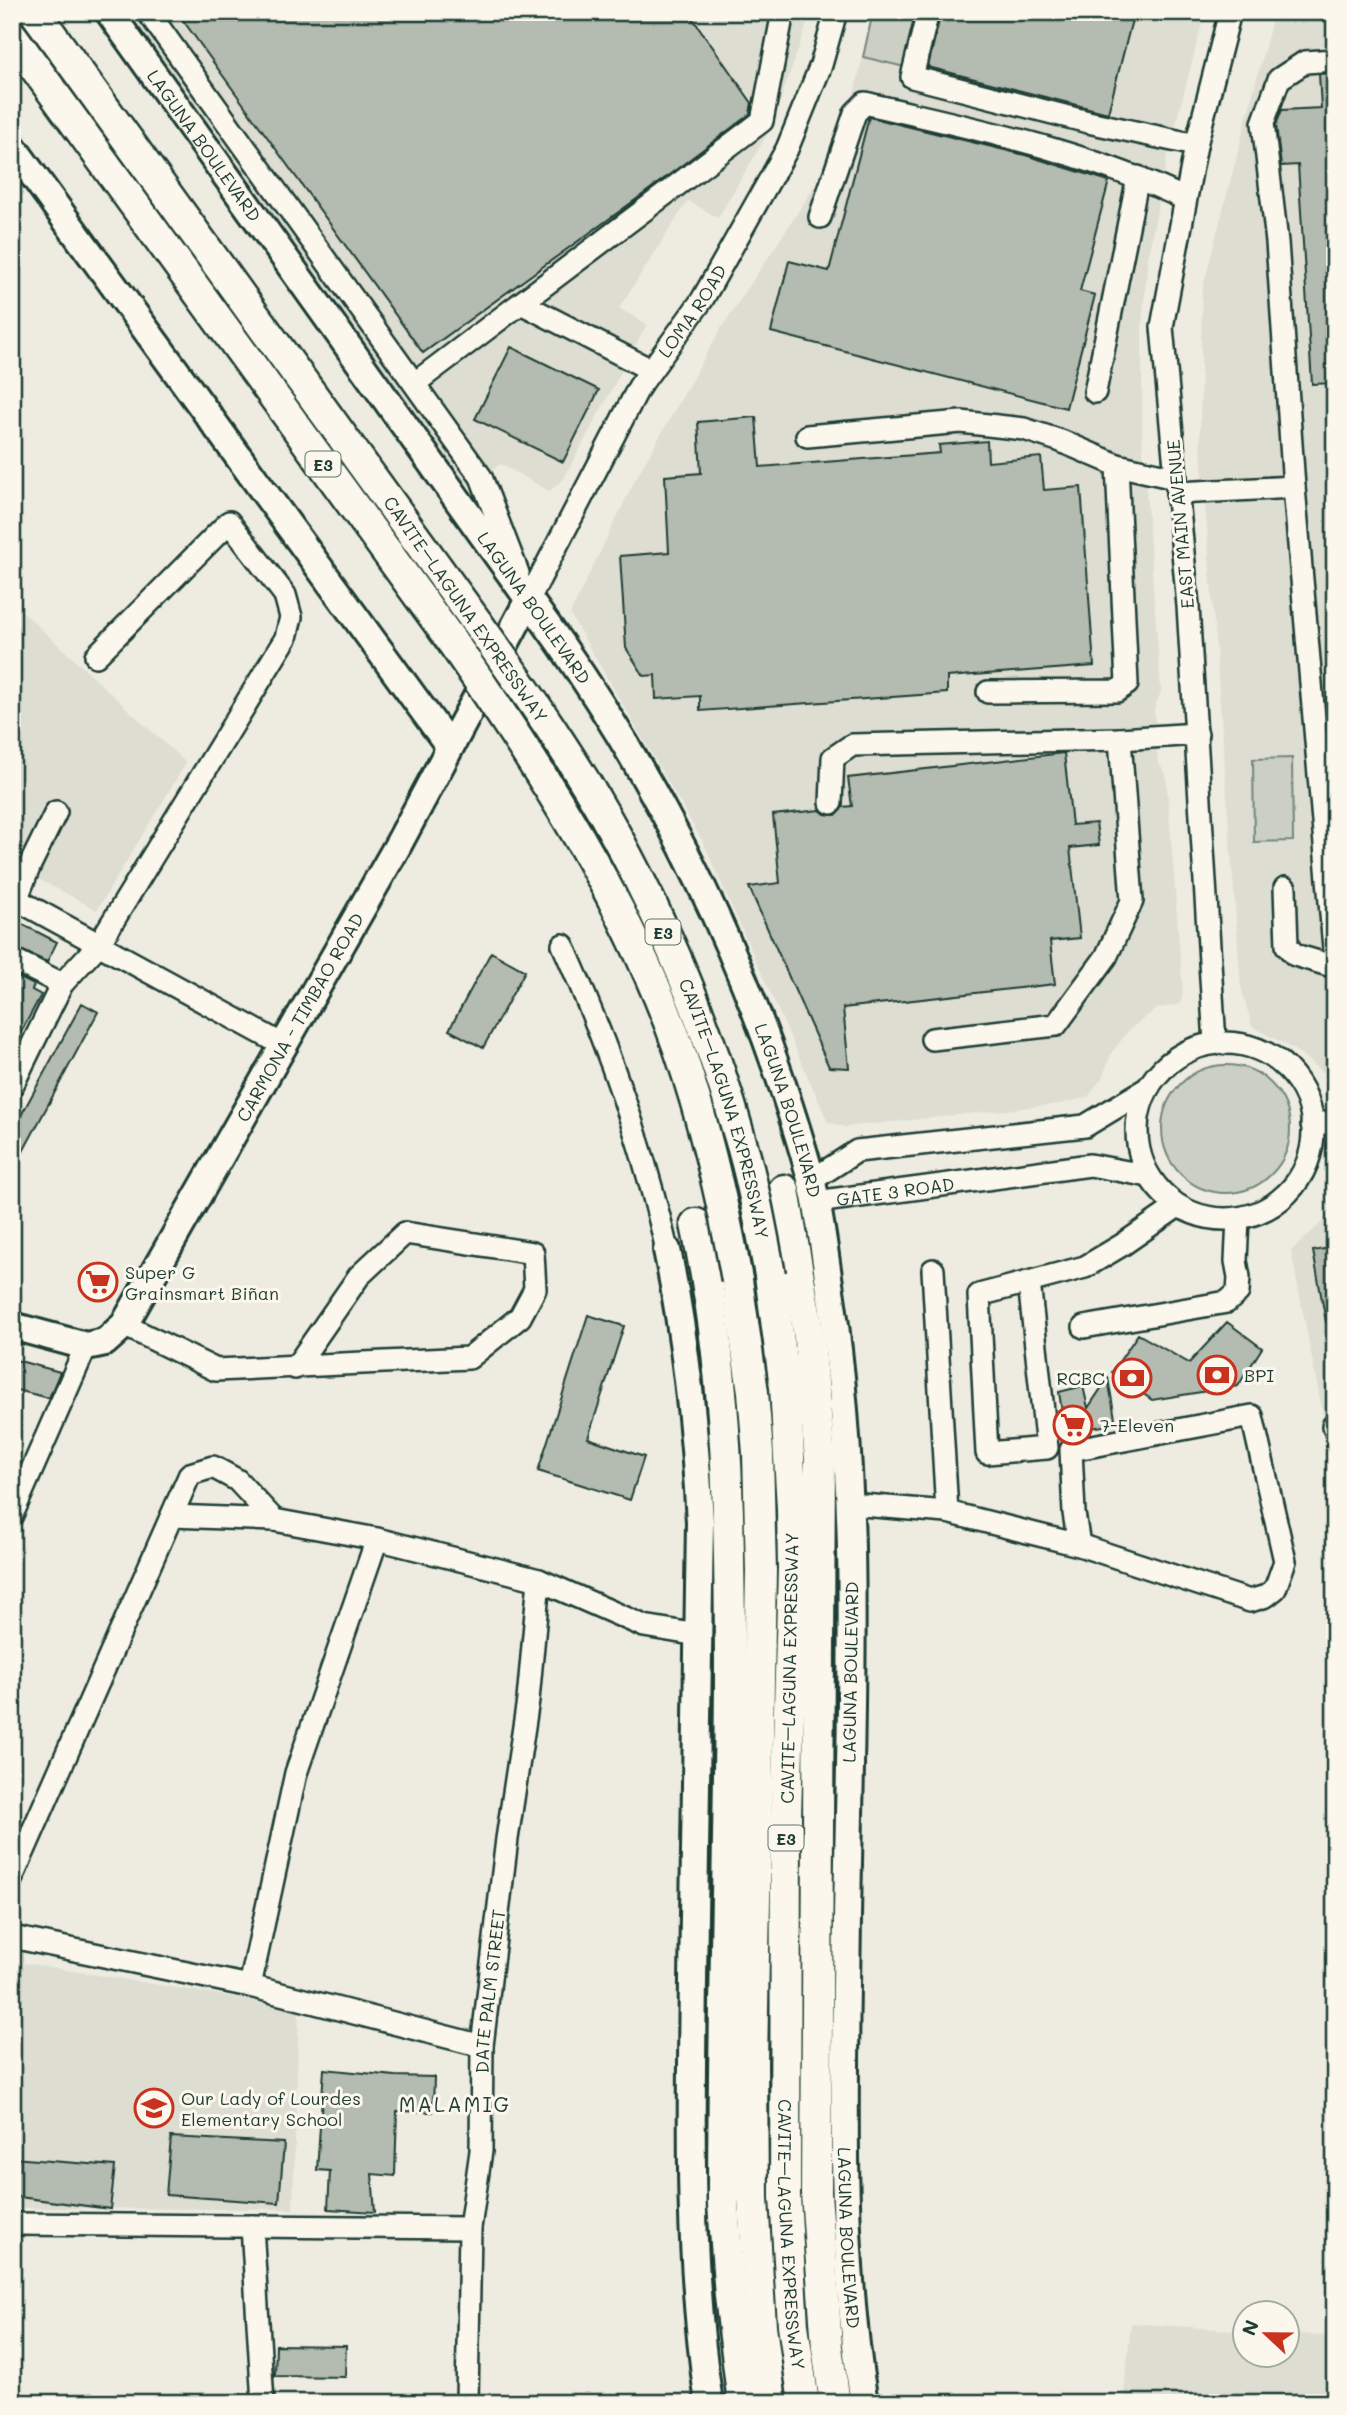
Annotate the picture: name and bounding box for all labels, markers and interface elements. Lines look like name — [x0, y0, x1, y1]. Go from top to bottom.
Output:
street label: LAGUNA BOULEVARD — [142, 65, 267, 226]
street label: LOMA ROAD — [652, 260, 732, 362]
street label: EAST MAIN AVENUE — [1161, 438, 1199, 610]
road number: E3 — [306, 452, 340, 477]
street label: CAVITE–LAGUNA EXPRESSWAY — [378, 491, 554, 727]
street label: LAGUNA BOULEVARD — [472, 527, 596, 689]
street label: CARMONA - TIMBAO ROAD — [231, 908, 369, 1126]
road number: E3 — [646, 920, 680, 944]
street label: CAVITE–LAGUNA EXPRESSWAY — [674, 975, 775, 1241]
street label: LAGUNA BOULEVARD — [749, 1020, 827, 1200]
street label: GATE 3 ROAD — [835, 1171, 956, 1211]
place label: Super G Grainsmart Biñan — [125, 1260, 279, 1305]
supermarket icon: Super G Grainsmart Biñan — [77, 1261, 119, 1303]
bank icon: BPI — [1196, 1354, 1238, 1396]
bank icon: RCBC — [1111, 1357, 1153, 1399]
place label: BPI — [1244, 1363, 1274, 1387]
place label: RCBC — [1057, 1366, 1105, 1390]
supermarket icon: 7-Eleven — [1052, 1404, 1094, 1446]
place label: 7-Eleven — [1100, 1413, 1174, 1437]
street label: CAVITE–LAGUNA EXPRESSWAY — [775, 1532, 803, 1804]
street label: LAGUNA BOULEVARD — [836, 1581, 864, 1763]
road number: E3 — [768, 1826, 804, 1850]
street label: DATE PALM STREET — [470, 1908, 510, 2073]
place label: Our Lady of Lourdes Elementary School — [181, 2086, 361, 2131]
school or university icon: Our Lady of Lourdes Elementary School — [133, 2087, 175, 2129]
district label: MALAMIG — [399, 2090, 511, 2117]
street label: CAVITE–LAGUNA EXPRESSWAY — [773, 2099, 811, 2371]
street label: LAGUNA BOULEVARD — [833, 2147, 866, 2330]
north arrow — [1232, 2300, 1302, 2370]
text: N — [1235, 2316, 1264, 2339]

